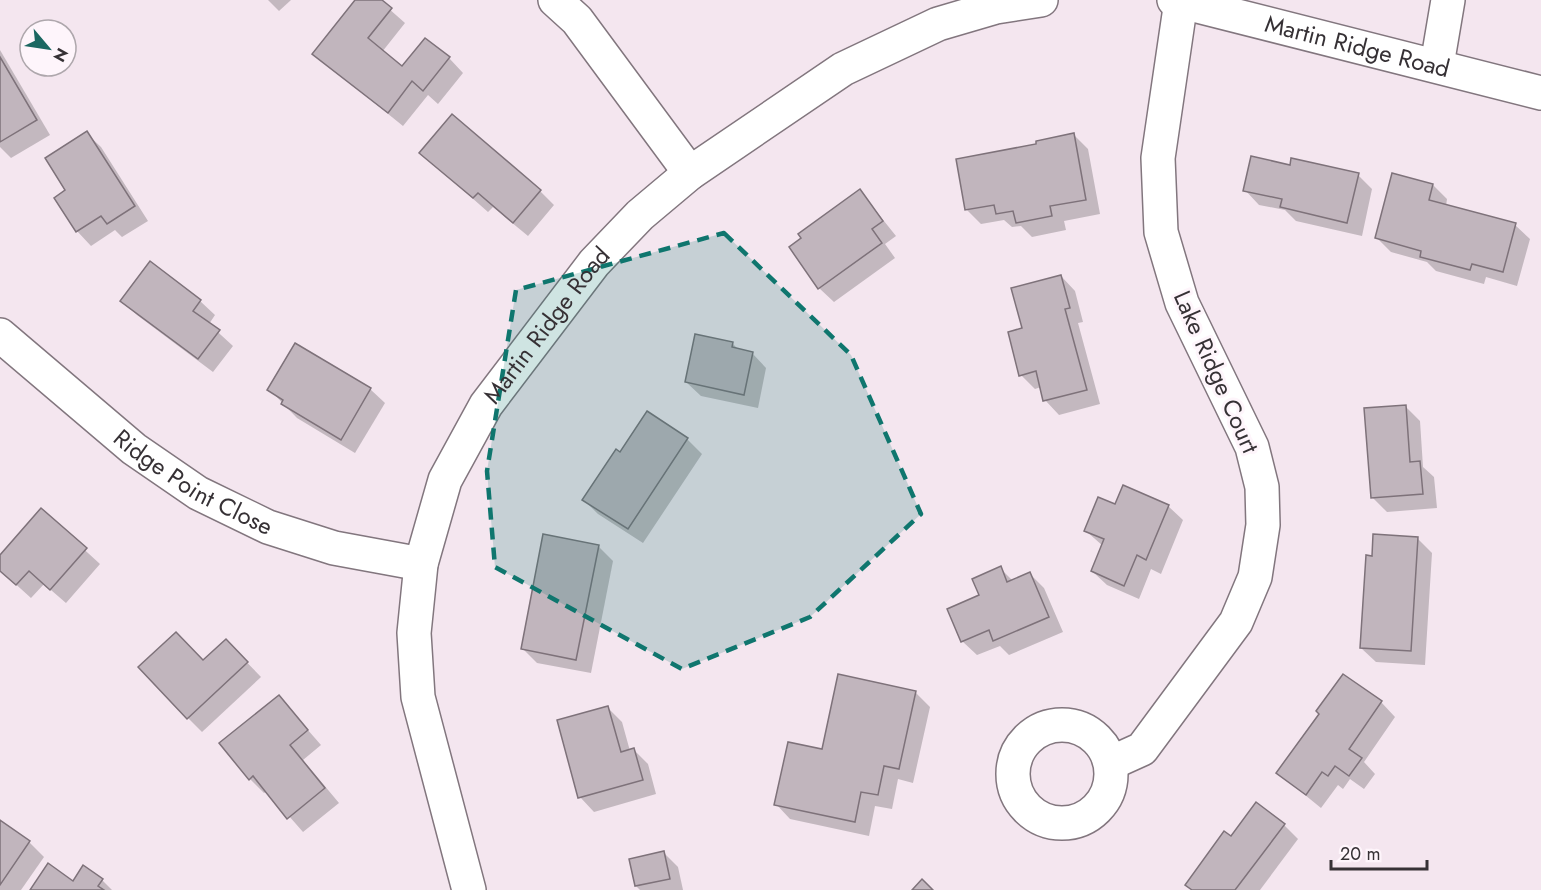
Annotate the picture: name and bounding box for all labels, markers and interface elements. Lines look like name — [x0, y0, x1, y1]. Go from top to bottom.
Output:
street label: Martin Ridge Road — [1261, 6, 1453, 86]
north arrow — [18, 18, 78, 78]
text: N — [48, 44, 74, 66]
street label: Martin Ridge Road — [475, 239, 618, 411]
street label: Lake Ridge Court — [1165, 285, 1268, 459]
street label: Ridge Point Close — [106, 421, 279, 544]
scale bar — [1331, 833, 1427, 871]
text: 20 m — [1340, 841, 1380, 867]

